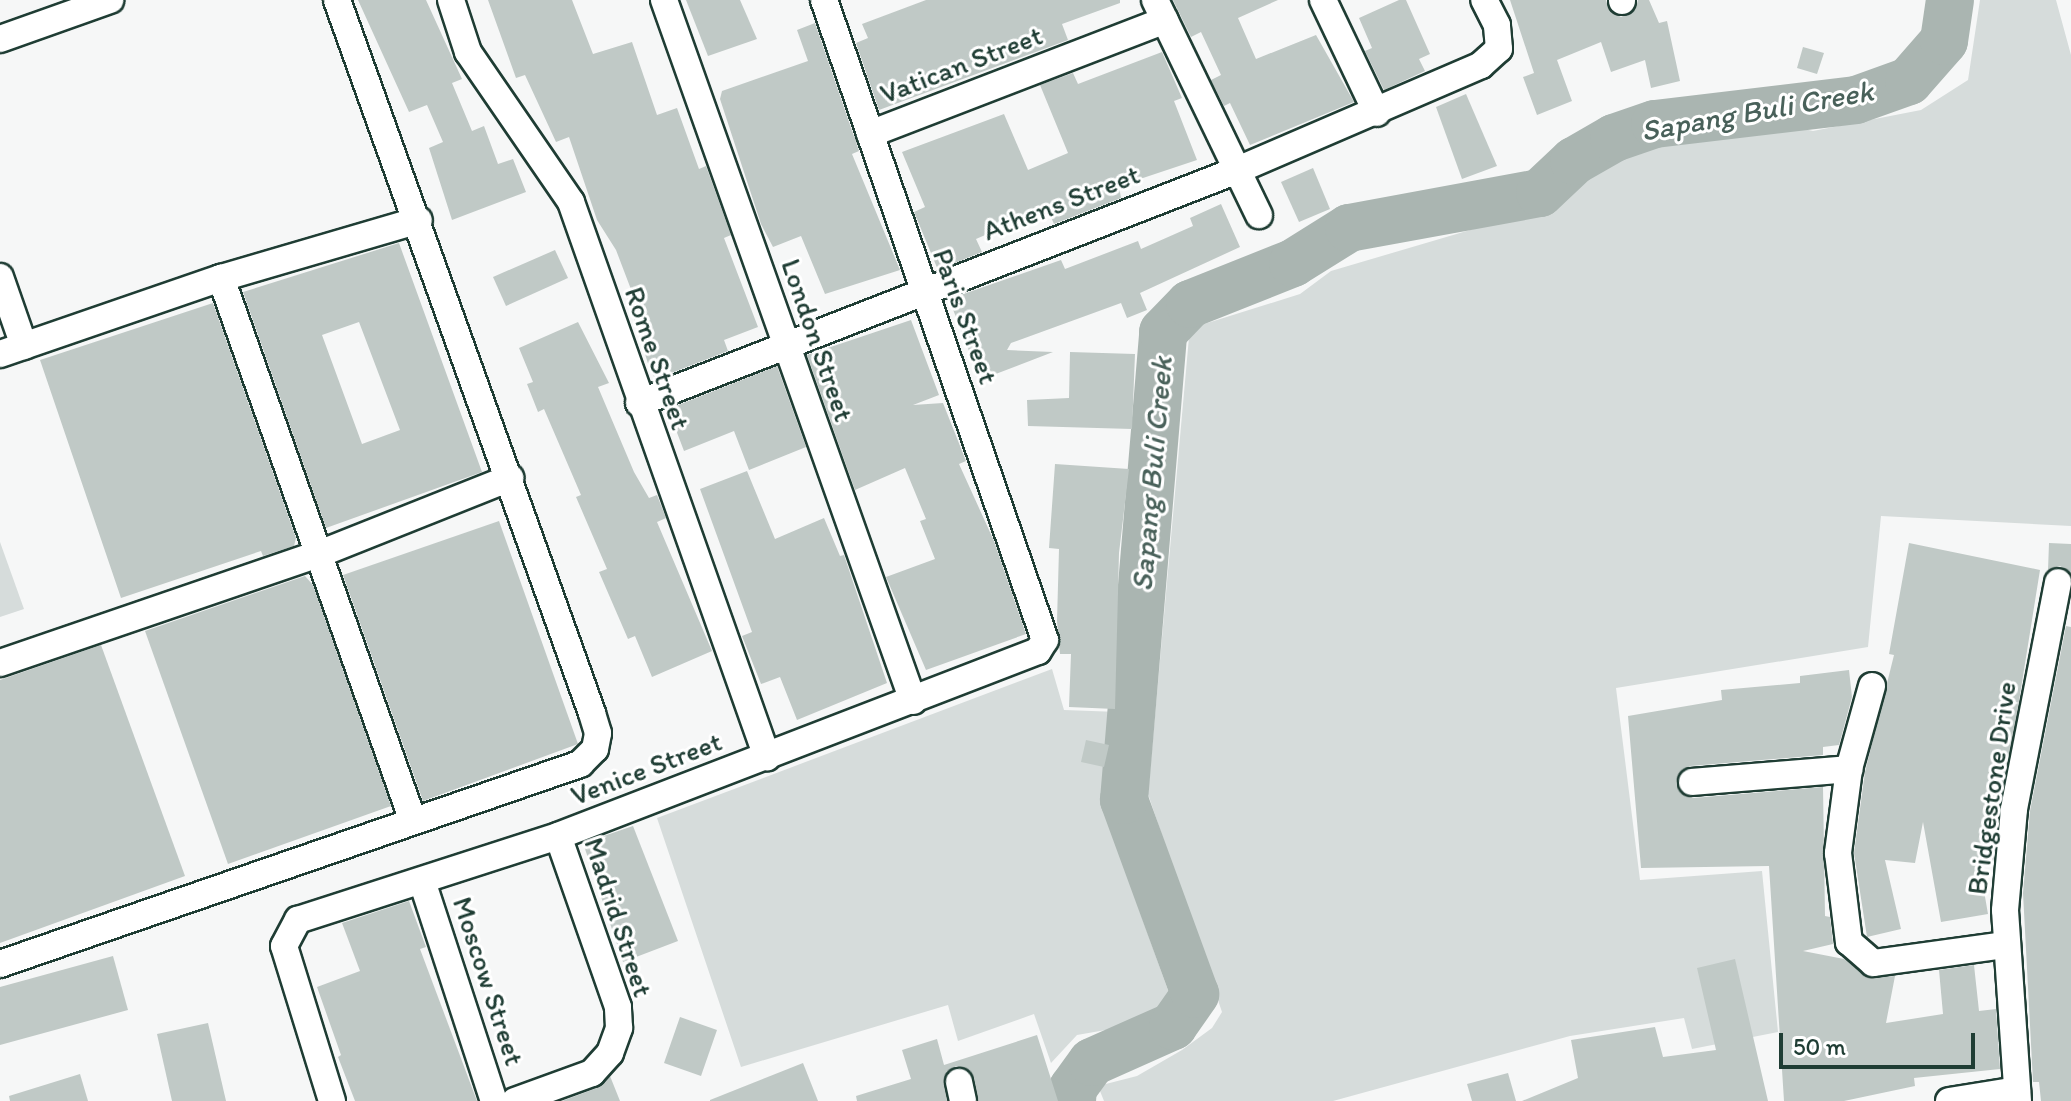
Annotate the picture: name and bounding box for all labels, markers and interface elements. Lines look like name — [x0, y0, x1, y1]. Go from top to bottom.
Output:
street label: Vatican Street — [875, 18, 1047, 110]
water label: Sapang Buli Creek — [1638, 73, 1876, 149]
street label: Athens Street — [978, 157, 1144, 247]
street label: Paris Street — [926, 244, 1006, 388]
street label: London Street — [774, 254, 862, 426]
street label: Rome Street — [618, 282, 698, 434]
water label: Sapang Buli Creek — [1124, 355, 1180, 593]
street label: Bridgestone Drive — [1959, 679, 2023, 897]
street label: Venice Street — [566, 724, 726, 812]
street label: Madrid Street — [577, 833, 661, 1001]
street label: Moscow Street — [446, 893, 532, 1069]
scale bar — [1783, 1017, 1979, 1067]
text: 50 m — [1793, 1032, 1846, 1061]

